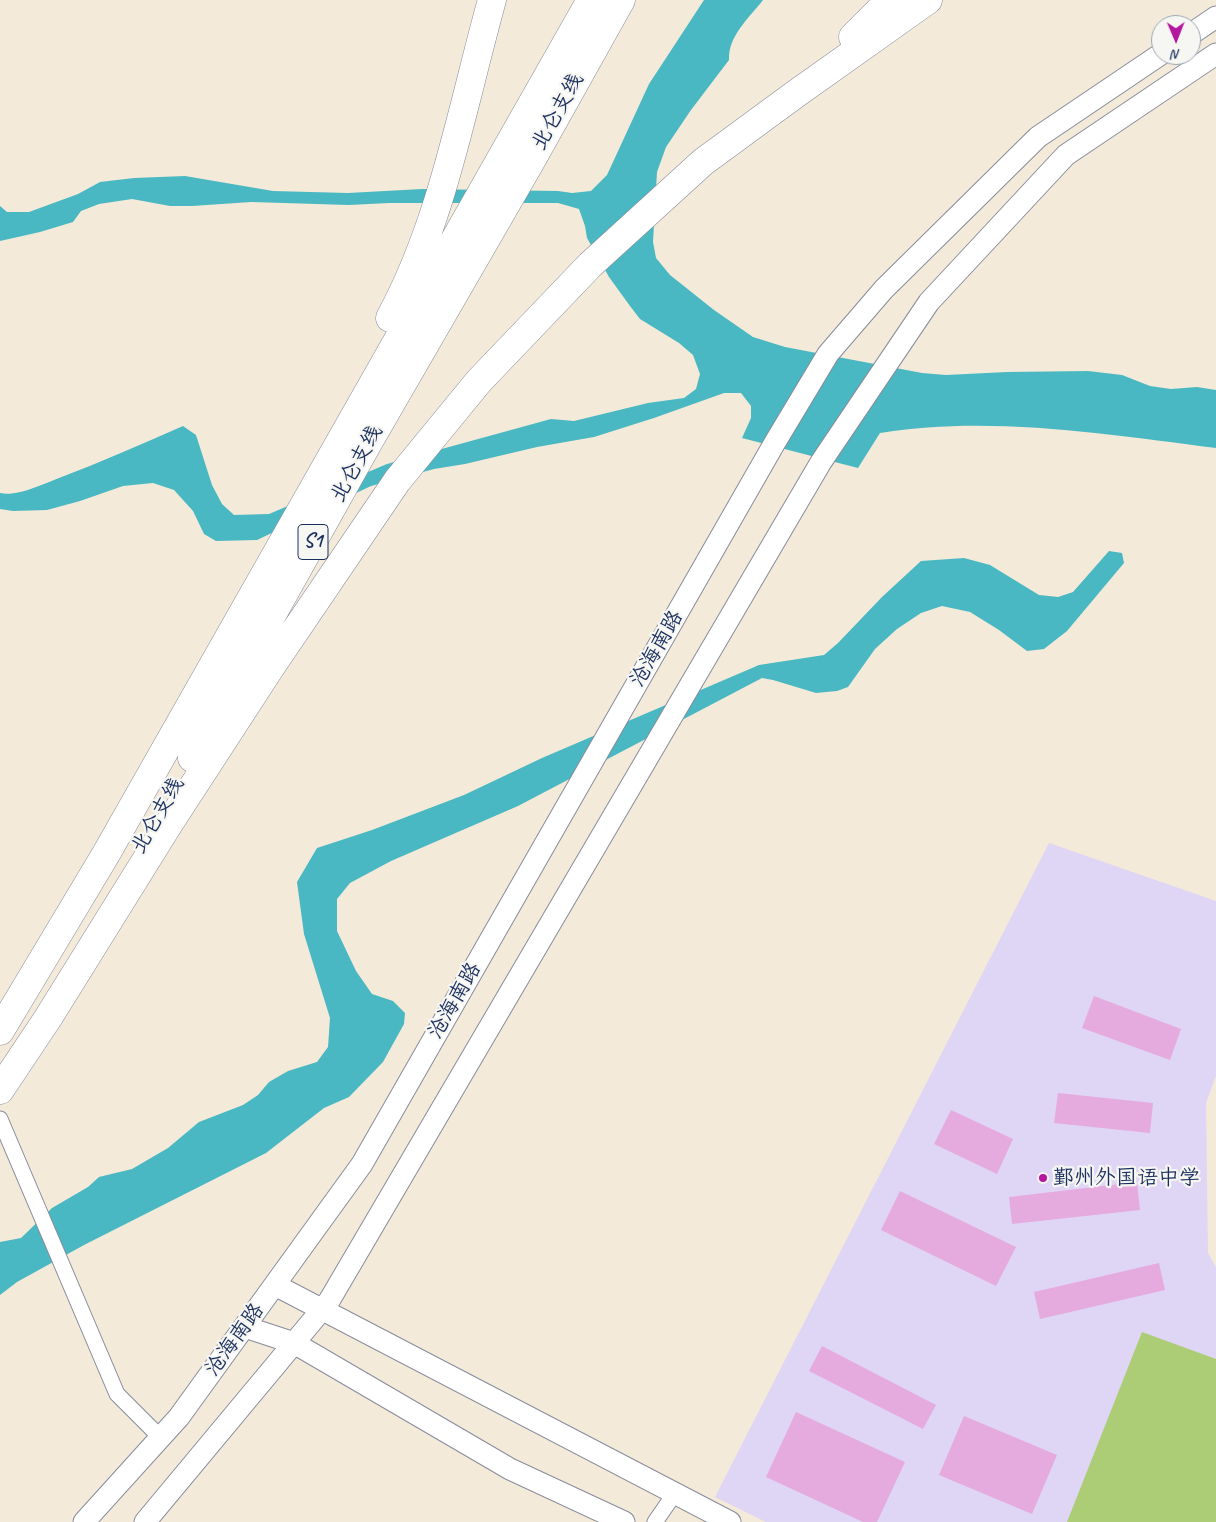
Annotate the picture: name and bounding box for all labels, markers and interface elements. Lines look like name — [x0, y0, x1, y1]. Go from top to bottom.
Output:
north arrow — [1151, 15, 1201, 65]
text: N — [1172, 46, 1181, 63]
street label: 北仑支线 — [527, 69, 589, 155]
street label: 北仑支线 — [326, 421, 388, 507]
road number: S1 — [298, 524, 328, 560]
street label: 沧海南路 — [625, 606, 689, 692]
street label: 北仑支线 — [126, 773, 190, 859]
street label: 沧海南路 — [423, 958, 487, 1044]
place label: 鄞州外国语中学 — [1053, 1165, 1200, 1191]
marker: 鄞州外国语中学 — [1037, 1172, 1049, 1184]
street label: 沧海南路 — [200, 1299, 270, 1381]

